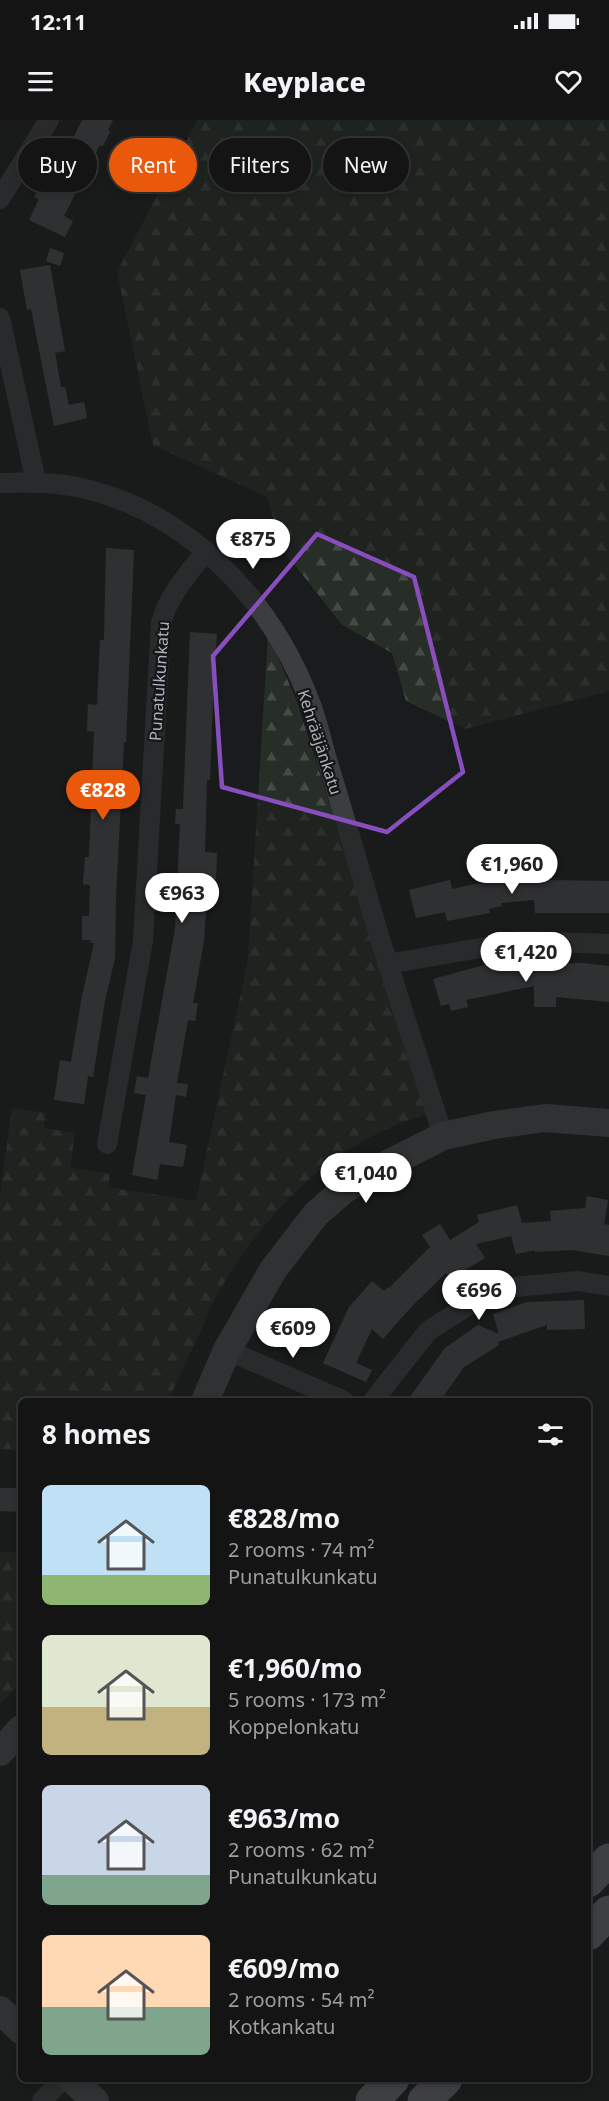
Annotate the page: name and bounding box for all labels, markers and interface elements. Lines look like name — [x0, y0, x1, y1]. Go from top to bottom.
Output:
text: 12:11 — [30, 6, 87, 36]
text: Keyplace — [243, 63, 366, 100]
icon: menu — [24, 65, 57, 98]
icon: heart — [552, 65, 585, 98]
chip: Buy — [18, 138, 97, 192]
chip: Rent — [109, 138, 197, 192]
chip: Filters — [209, 138, 311, 192]
chip: New — [323, 138, 409, 192]
pin: €875 — [217, 519, 289, 570]
text: €875 — [230, 525, 276, 552]
street label: Punatulkunkatu — [144, 621, 174, 741]
street label: Kehrääjänkatu — [293, 687, 347, 797]
pin: €828 — [67, 770, 139, 821]
text: €828 — [80, 776, 126, 803]
pin: €1,960 — [463, 844, 561, 895]
text: €1,960 — [481, 850, 543, 877]
pin: €963 — [146, 873, 218, 924]
text: €963 — [159, 879, 205, 906]
pin: €1,420 — [477, 932, 575, 983]
text: €1,420 — [495, 938, 557, 965]
pin: €1,040 — [317, 1153, 415, 1204]
text: €1,040 — [335, 1159, 397, 1186]
pin: €696 — [443, 1270, 515, 1321]
text: €696 — [456, 1276, 502, 1303]
pin: €609 — [257, 1308, 329, 1359]
text: €609 — [270, 1314, 316, 1341]
text: 8 homes — [42, 1416, 151, 1452]
icon: filters — [534, 1418, 567, 1451]
text: €828/mo — [228, 1500, 340, 1536]
icon: home — [90, 1509, 162, 1581]
text: 2 rooms · 74 m² — [228, 1536, 375, 1563]
text: Punatulkunkatu — [228, 1563, 378, 1590]
text: €1,960/mo — [228, 1650, 362, 1686]
icon: home — [90, 1659, 162, 1731]
text: 5 rooms · 173 m² — [228, 1686, 386, 1713]
text: Koppelonkatu — [228, 1713, 359, 1740]
text: €963/mo — [228, 1800, 340, 1836]
icon: home — [90, 1809, 162, 1881]
text: 2 rooms · 62 m² — [228, 1836, 375, 1863]
text: Punatulkunkatu — [228, 1863, 378, 1890]
text: €609/mo — [228, 1950, 340, 1986]
icon: home — [90, 1959, 162, 2031]
text: 2 rooms · 54 m² — [228, 1986, 375, 2013]
text: Kotkankatu — [228, 2013, 335, 2040]

